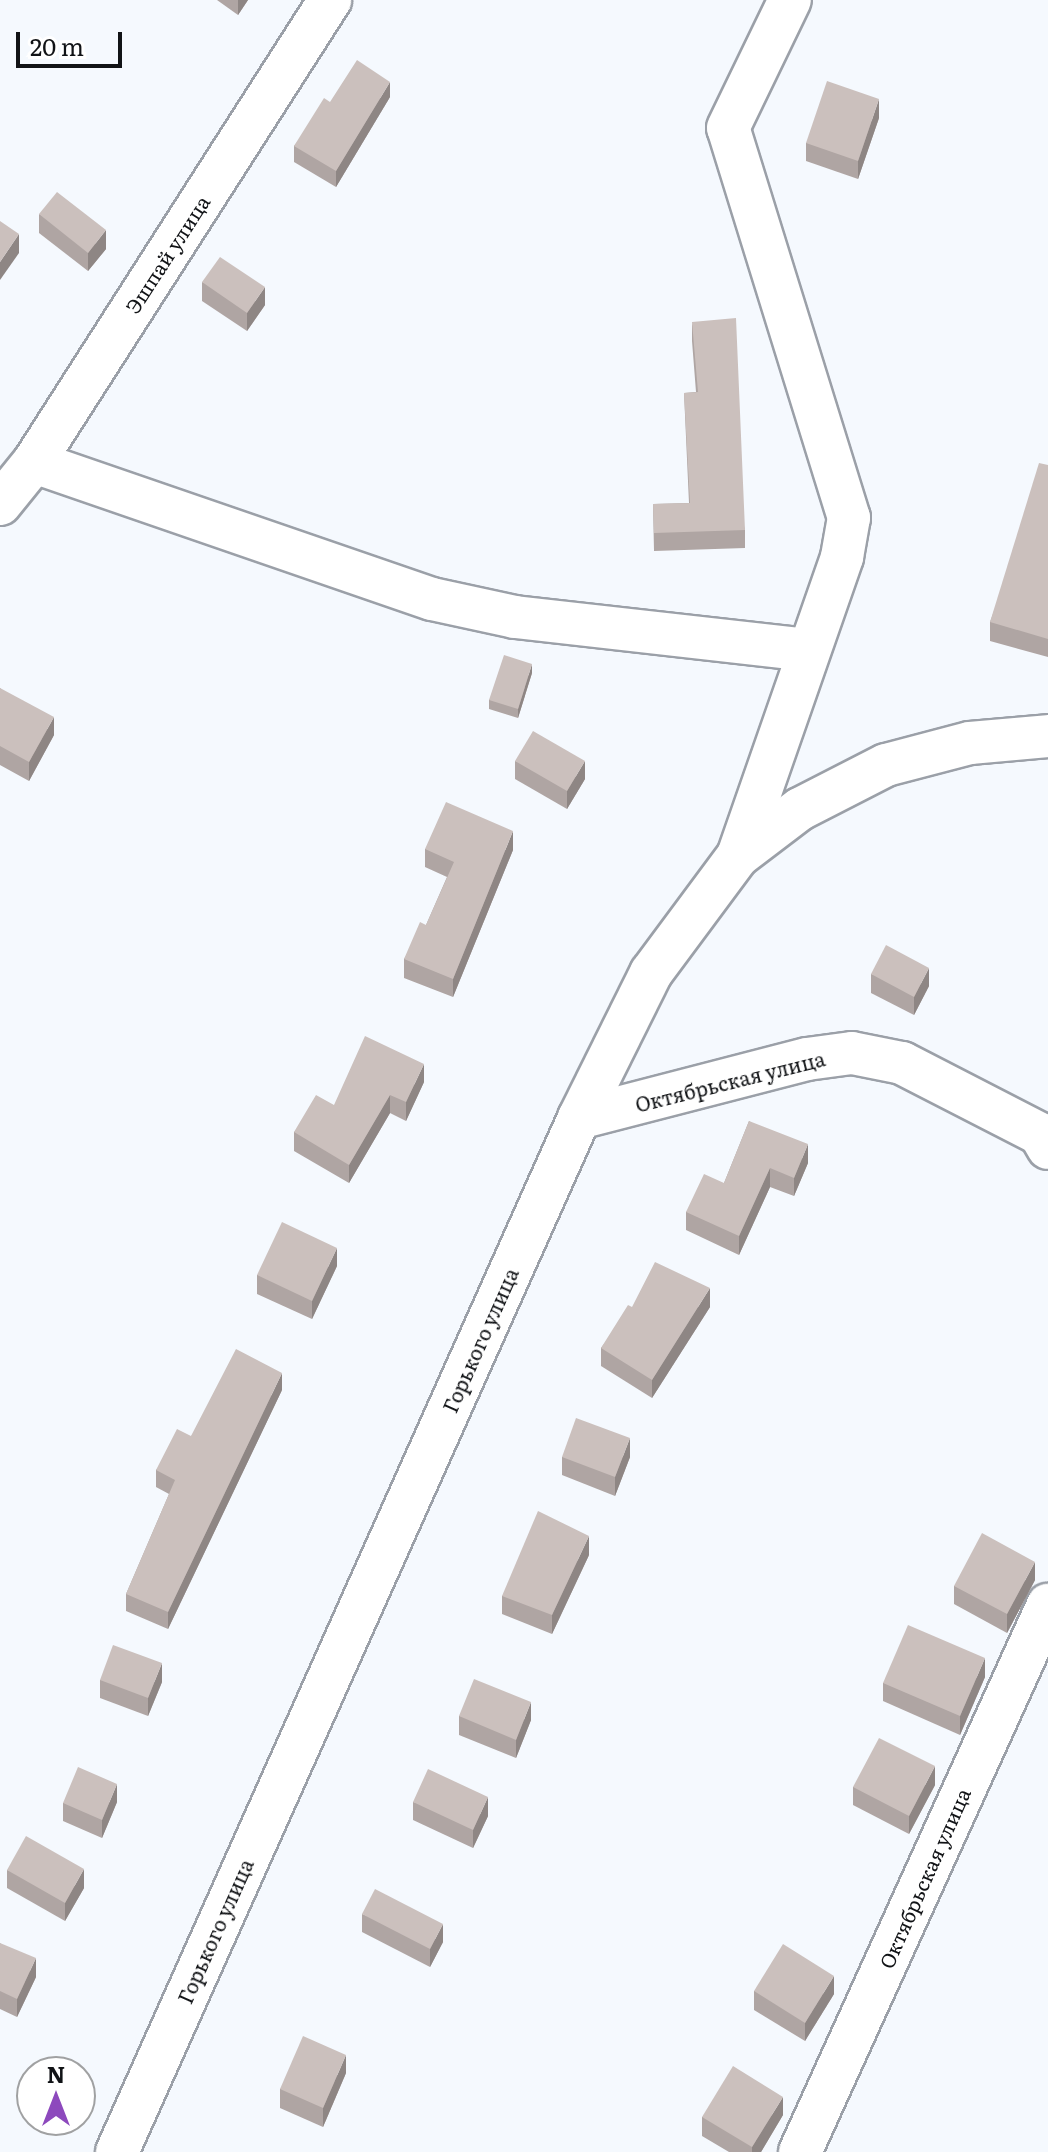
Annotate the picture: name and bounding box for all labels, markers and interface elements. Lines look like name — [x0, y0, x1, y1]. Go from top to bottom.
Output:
scale bar — [20, 16, 126, 66]
text: 20 m — [30, 28, 84, 63]
street label: Эшпай улица — [120, 190, 214, 318]
street label: Октябрьская улица — [633, 1046, 827, 1116]
street label: Горького улица — [437, 1264, 523, 1416]
street label: Октябрьская улица — [873, 1784, 975, 1972]
street label: Горького улица — [172, 1855, 258, 2007]
north arrow — [16, 2056, 96, 2136]
text: N — [47, 2057, 65, 2090]

